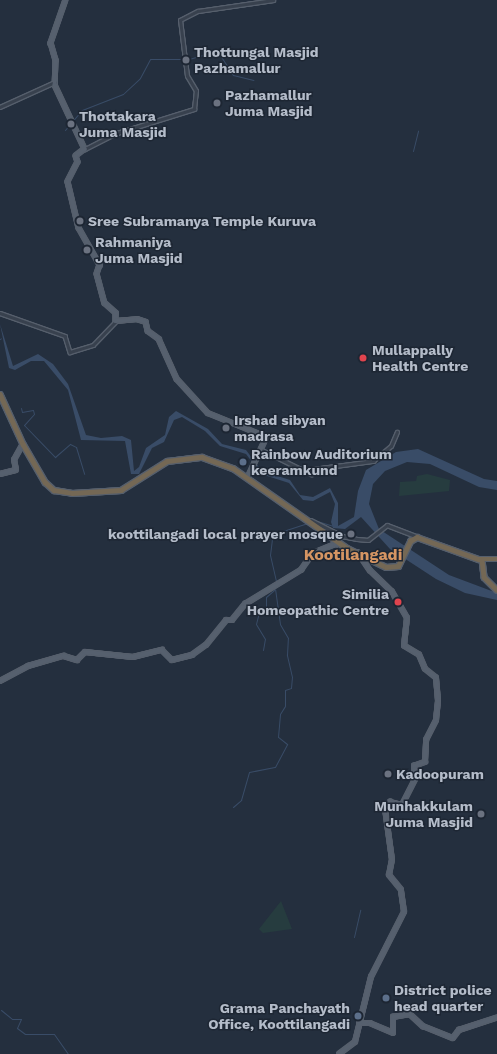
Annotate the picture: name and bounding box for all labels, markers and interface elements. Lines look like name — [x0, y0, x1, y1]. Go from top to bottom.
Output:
place label: Thottungal Masjid Pazhamallur — [194, 44, 319, 76]
marker: Thottungal Masjid Pazhamallur — [181, 55, 191, 65]
place label: Pazhamallur Juma Masjid — [225, 87, 313, 120]
marker: Pazhamallur Juma Masjid — [212, 98, 222, 108]
place label: Thottakara Juma Masjid — [79, 108, 167, 140]
marker: Thottakara Juma Masjid — [66, 119, 76, 129]
place label: Sree Subramanya Temple Kuruva — [88, 213, 316, 229]
marker: Sree Subramanya Temple Kuruva — [75, 216, 85, 226]
place label: Rahmaniya Juma Masjid — [95, 234, 183, 266]
marker: Rahmaniya Juma Masjid — [82, 245, 92, 255]
place label: Mullappally Health Centre — [372, 342, 468, 374]
marker: Mullappally Health Centre — [357, 352, 369, 364]
place label: Irshad sibyan madrasa — [234, 412, 326, 444]
marker: Irshad sibyan madrasa — [221, 423, 231, 433]
place label: Rainbow Auditorium keeramkund — [251, 446, 392, 478]
marker: Rainbow Auditorium keeramkund — [238, 457, 248, 467]
place label: koottilangadi local prayer mosque — [108, 526, 343, 542]
marker: koottilangadi local prayer mosque — [346, 529, 356, 539]
district label: Kootilangadi — [304, 545, 402, 565]
place label: Similia Homeopathic Centre — [247, 586, 389, 618]
marker: Similia Homeopathic Centre — [392, 596, 404, 608]
place label: Kadoopuram — [396, 766, 484, 782]
marker: Kadoopuram — [383, 769, 393, 779]
place label: Munhakkulam Juma Masjid — [374, 798, 473, 830]
marker: Munhakkulam Juma Masjid — [476, 809, 486, 819]
place label: District police head quarter — [394, 982, 492, 1014]
marker: District police head quarter — [381, 993, 391, 1003]
place label: Grama Panchayath Office, Koottilangadi — [208, 1000, 350, 1032]
marker: Grama Panchayath Office, Koottilangadi — [353, 1011, 363, 1021]

